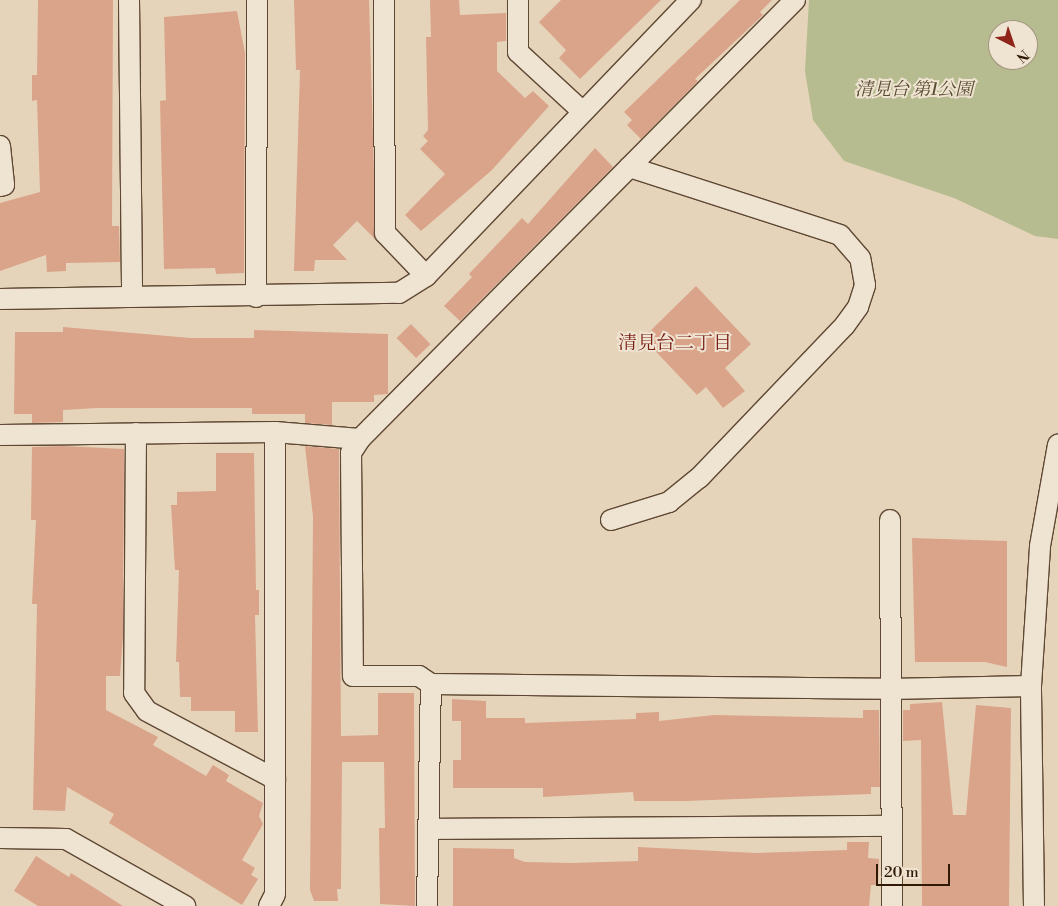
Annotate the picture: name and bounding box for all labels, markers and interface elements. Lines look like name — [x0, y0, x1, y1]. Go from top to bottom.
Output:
north arrow — [988, 20, 1038, 70]
text: N — [1012, 45, 1032, 66]
park label: 清見台 第1公園 — [855, 79, 973, 101]
district label: 清見台二丁目 — [618, 333, 732, 355]
scale bar — [878, 854, 952, 886]
text: 20 m — [884, 863, 919, 882]

